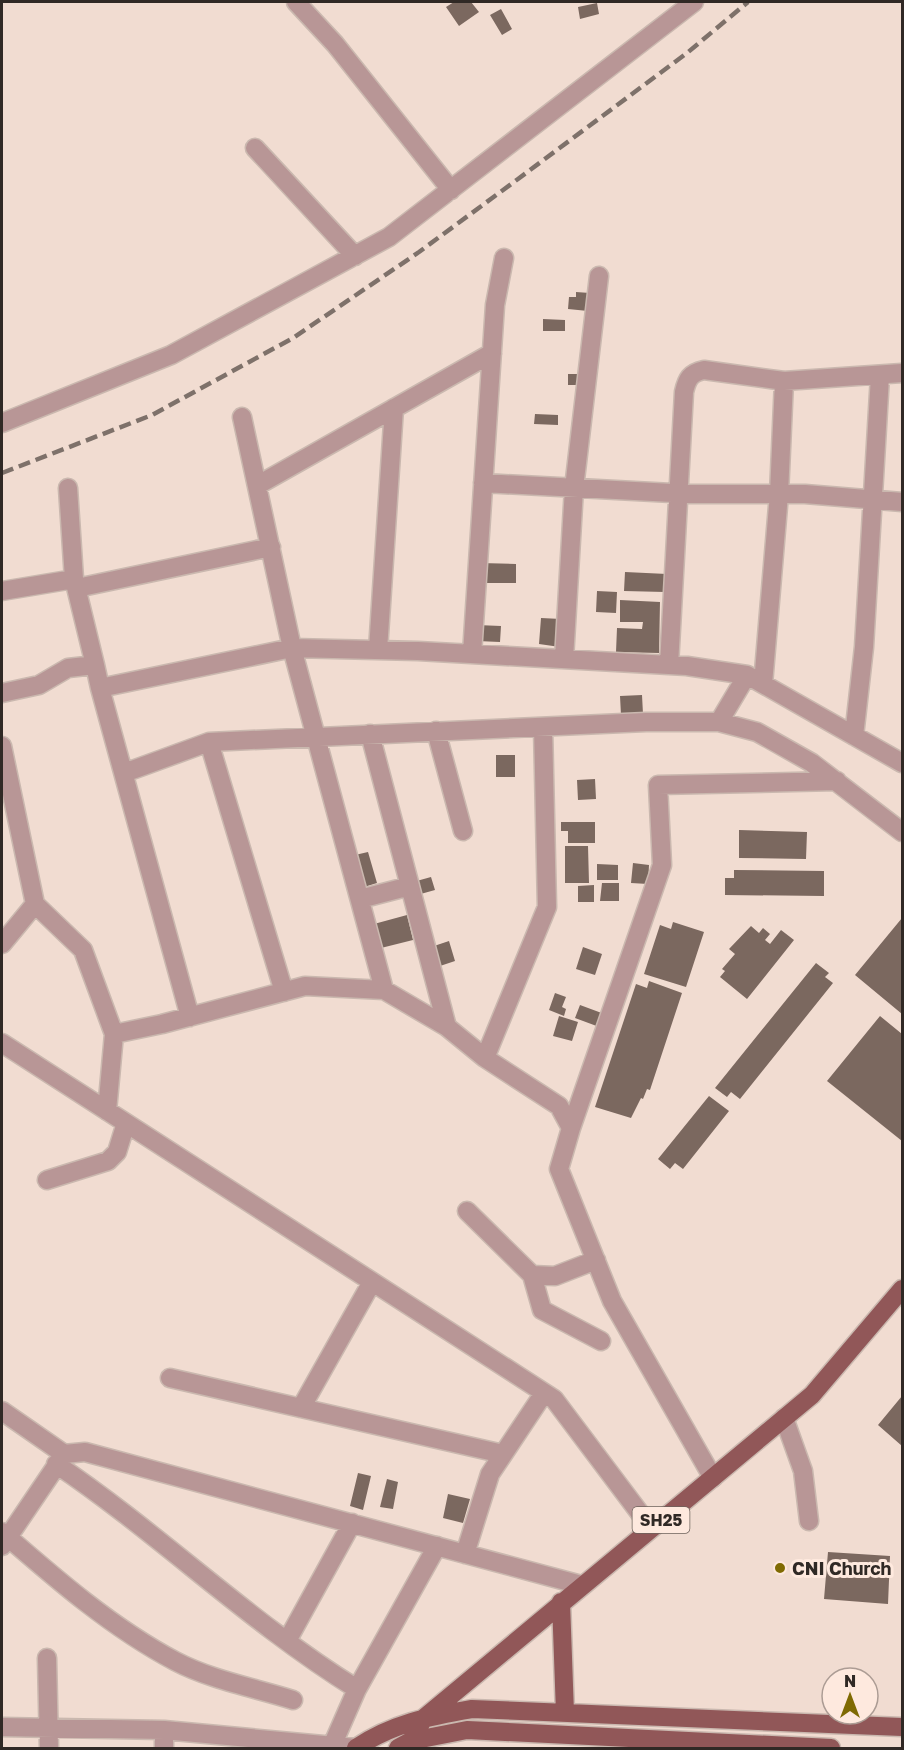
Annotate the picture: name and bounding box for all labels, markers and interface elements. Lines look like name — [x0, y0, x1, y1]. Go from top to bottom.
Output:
road number: SH25 — [632, 1507, 690, 1533]
place label: CNI Church — [792, 1557, 892, 1579]
marker: CNI Church — [773, 1561, 787, 1575]
north arrow — [820, 1666, 880, 1726]
text: N — [844, 1671, 856, 1691]

